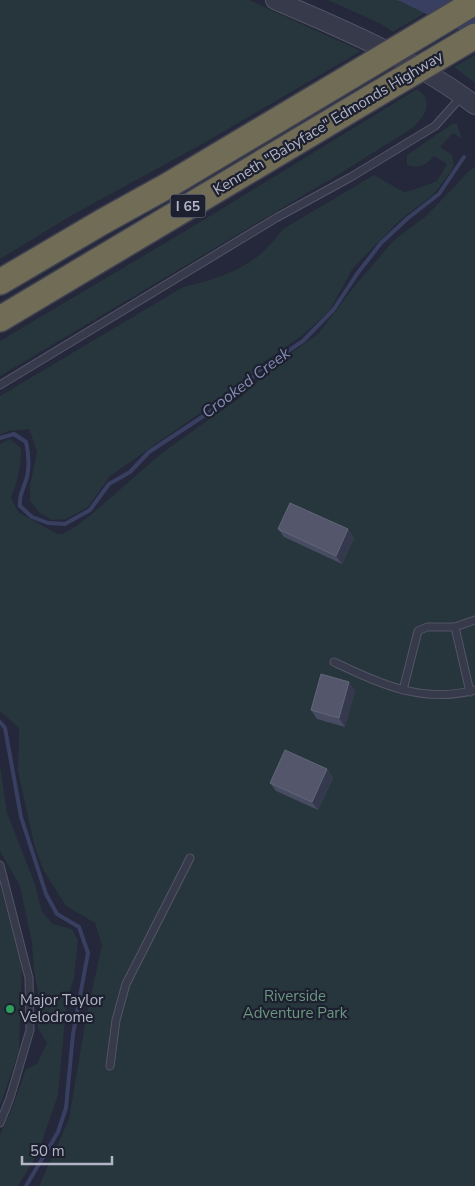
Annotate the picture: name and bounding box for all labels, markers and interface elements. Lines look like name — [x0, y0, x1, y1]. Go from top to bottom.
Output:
street label: Kenneth "Babyface" Edmonds Highway — [209, 46, 447, 200]
road number: I 65 — [170, 195, 206, 218]
water label: Crooked Creek — [197, 342, 295, 423]
park label: Riverside Adventure Park — [243, 986, 348, 1023]
place label: Major Taylor Velodrome — [19, 990, 104, 1027]
marker: Major Taylor Velodrome — [4, 1003, 16, 1015]
scale bar — [22, 1134, 112, 1166]
text: 50 m — [30, 1141, 65, 1161]

